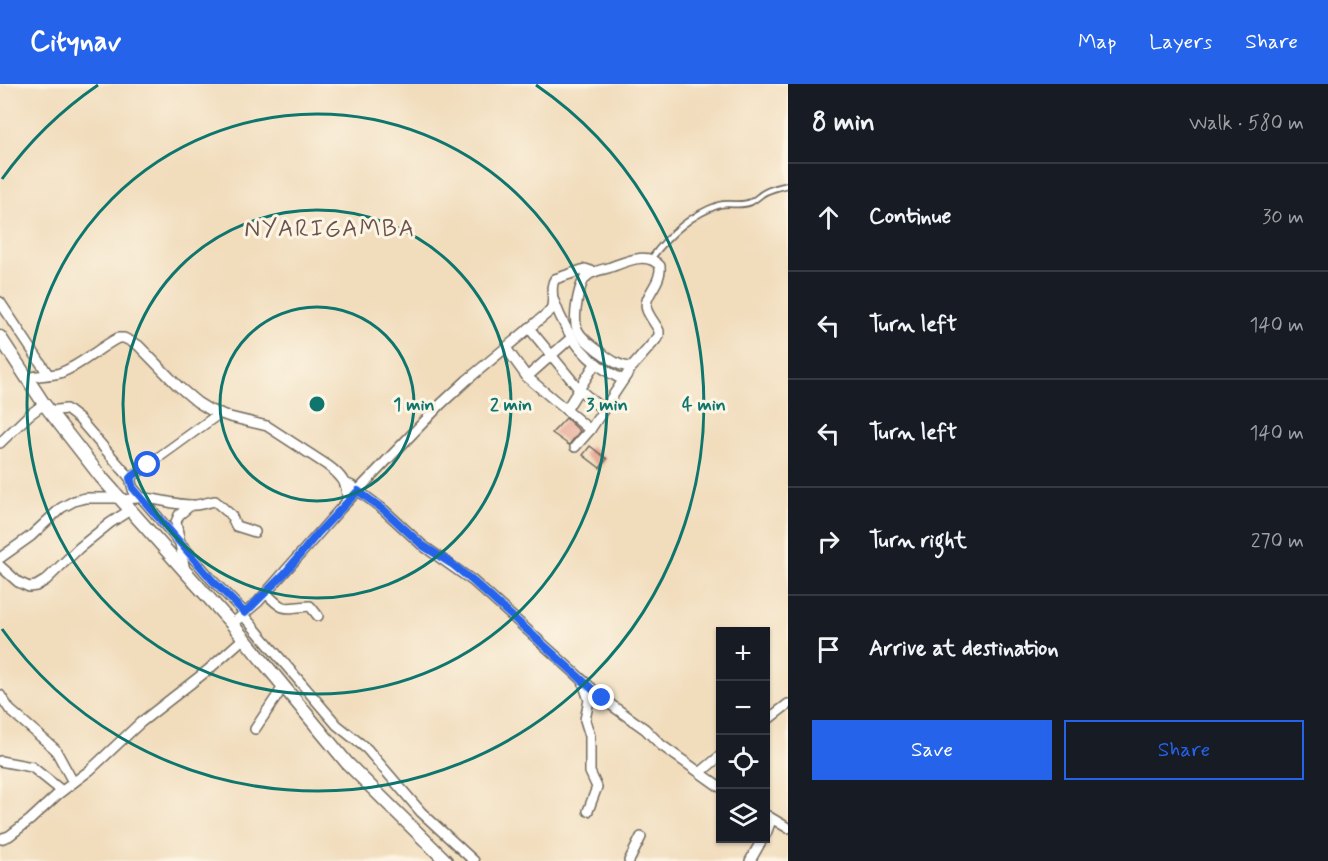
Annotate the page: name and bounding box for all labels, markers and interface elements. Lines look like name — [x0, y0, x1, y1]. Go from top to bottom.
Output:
text: Citynav — [30, 24, 121, 61]
text: Map — [1078, 28, 1116, 56]
text: Layers — [1149, 28, 1212, 56]
text: Share — [1245, 28, 1298, 56]
text: 8 min — [812, 106, 875, 140]
text: Walk · 580 m — [1189, 110, 1304, 137]
icon: ahead — [812, 201, 845, 234]
text: Continue — [869, 203, 951, 231]
text: 30 m — [1262, 204, 1304, 231]
district label: NYARIGAMBA — [244, 214, 416, 245]
icon: left — [812, 309, 845, 342]
text: Turn left — [869, 311, 957, 339]
text: 140 m — [1250, 312, 1304, 339]
text: 1 min — [393, 393, 435, 417]
text: 2 min — [490, 393, 532, 417]
text: 3 min — [586, 393, 628, 417]
text: 4 min — [682, 393, 726, 417]
centre of rings — [307, 394, 327, 414]
icon: left — [812, 417, 845, 450]
text: Turn left — [869, 419, 957, 447]
text: 140 m — [1250, 420, 1304, 447]
route start — [134, 451, 160, 477]
icon: right — [812, 525, 845, 558]
text: Turn right — [869, 527, 967, 555]
text: 270 m — [1251, 528, 1304, 555]
map controls — [716, 627, 770, 843]
button: + — [716, 627, 770, 681]
icon: arrive — [812, 633, 845, 666]
text: Arrive at destination — [869, 635, 1059, 663]
button: − — [716, 681, 770, 735]
route end — [588, 684, 614, 710]
button: Save — [812, 720, 1052, 780]
button: Share — [1064, 720, 1304, 780]
button: locate — [716, 735, 770, 789]
button: layers — [716, 789, 770, 843]

